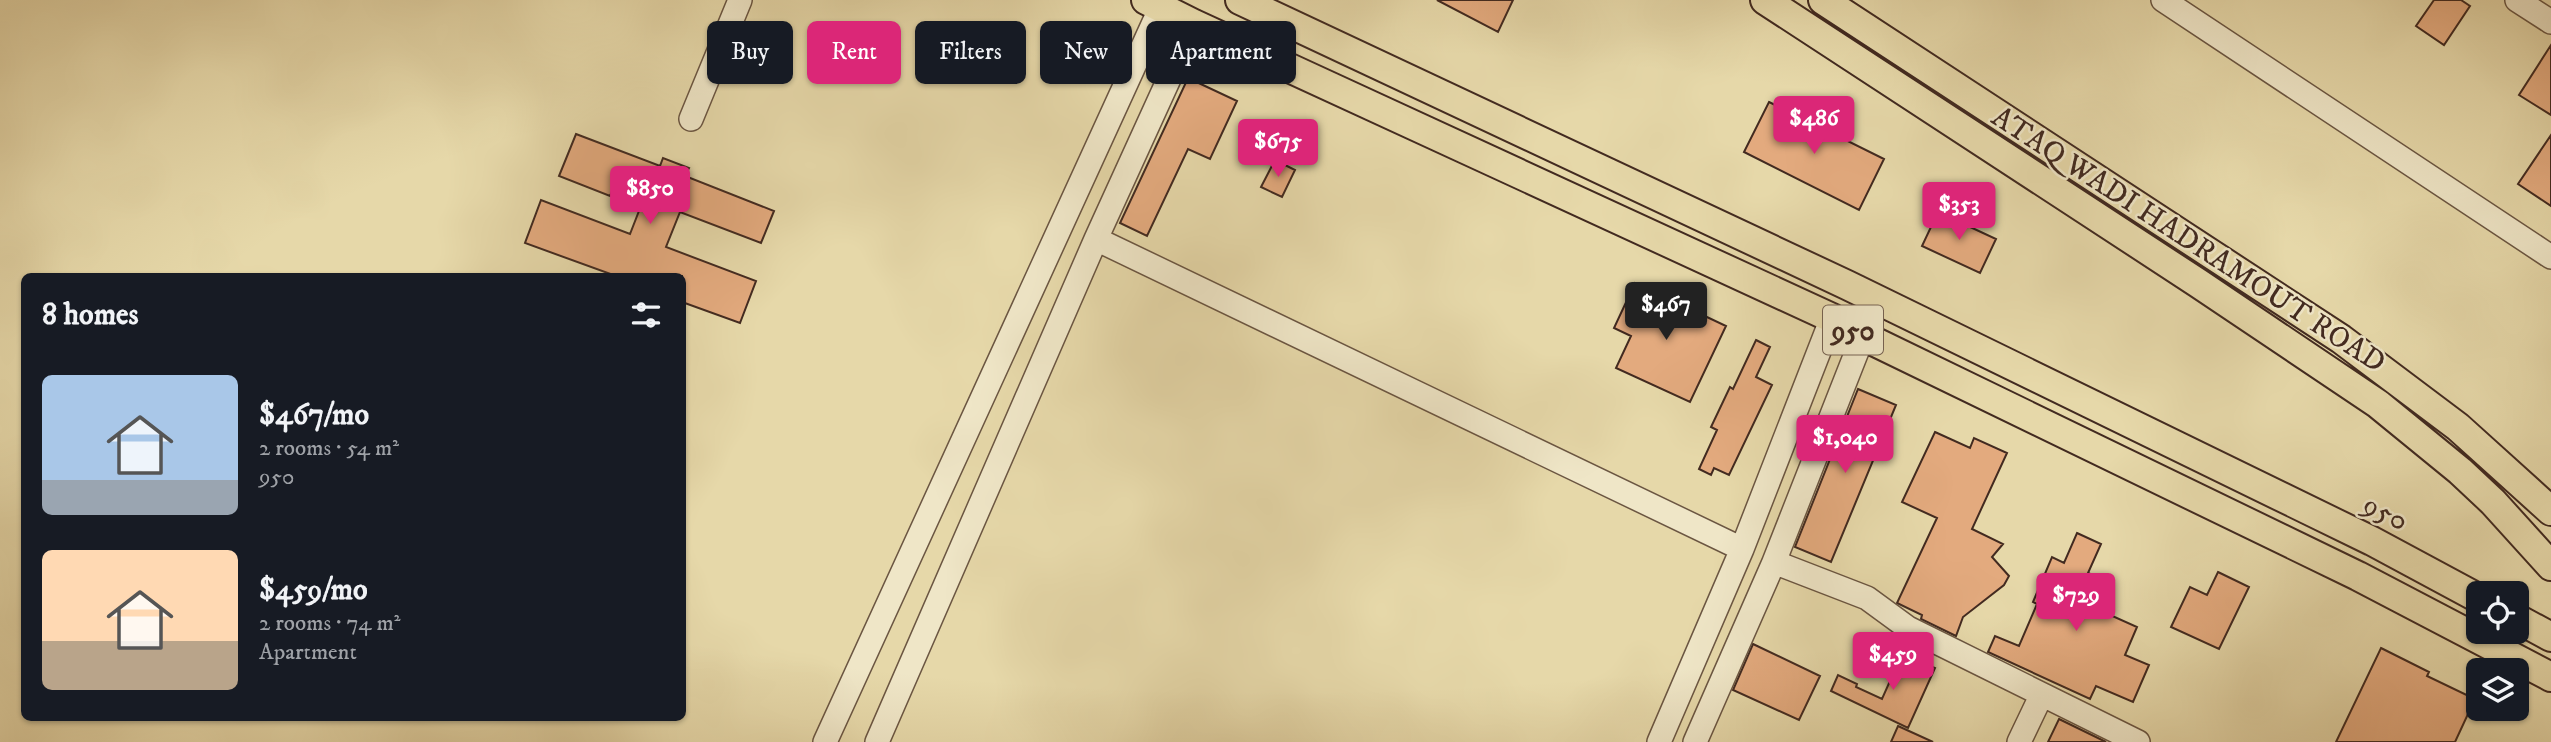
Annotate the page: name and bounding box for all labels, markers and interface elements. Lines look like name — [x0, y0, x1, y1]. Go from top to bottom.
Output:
chip: Buy — [707, 21, 793, 84]
chip: Rent — [807, 21, 901, 84]
chip: Filters — [915, 21, 1026, 84]
chip: New — [1040, 21, 1132, 84]
chip: Apartment — [1146, 21, 1296, 84]
pin: $486 — [1773, 96, 1855, 156]
street label: ATAQ WADI HADRAMOUT ROAD — [1984, 99, 2392, 382]
text: $486 — [1789, 104, 1839, 133]
pin: $675 — [1237, 120, 1319, 179]
text: $675 — [1254, 127, 1302, 156]
pin: $850 — [609, 166, 691, 226]
text: $850 — [626, 174, 674, 203]
pin: $353 — [1918, 182, 2000, 242]
text: $353 — [1938, 190, 1980, 219]
pin: $467 — [1625, 282, 1707, 342]
text: $467 — [1641, 290, 1691, 319]
icon: filters — [627, 296, 665, 334]
text: 8 homes — [42, 297, 139, 334]
road number: 950 — [1823, 306, 1883, 354]
text: $467/mo — [259, 397, 369, 434]
icon: home — [98, 403, 182, 487]
pin: $1,040 — [1788, 416, 1902, 475]
text: $1,040 — [1812, 423, 1878, 452]
text: 2 rooms · 54 m² — [259, 434, 399, 463]
text: 950 — [259, 463, 294, 492]
street label: 950 — [2355, 485, 2414, 540]
text: $459/mo — [259, 572, 368, 609]
pin: $729 — [2035, 574, 2117, 633]
icon: home — [98, 578, 182, 662]
text: $729 — [2052, 581, 2100, 610]
map controls — [2466, 581, 2529, 721]
button: locate — [2466, 581, 2529, 644]
text: 2 rooms · 74 m² — [259, 609, 400, 638]
pin: $459 — [1852, 632, 1934, 692]
text: Apartment — [259, 638, 357, 667]
text: $459 — [1869, 640, 1917, 669]
button: layers — [2466, 658, 2529, 721]

